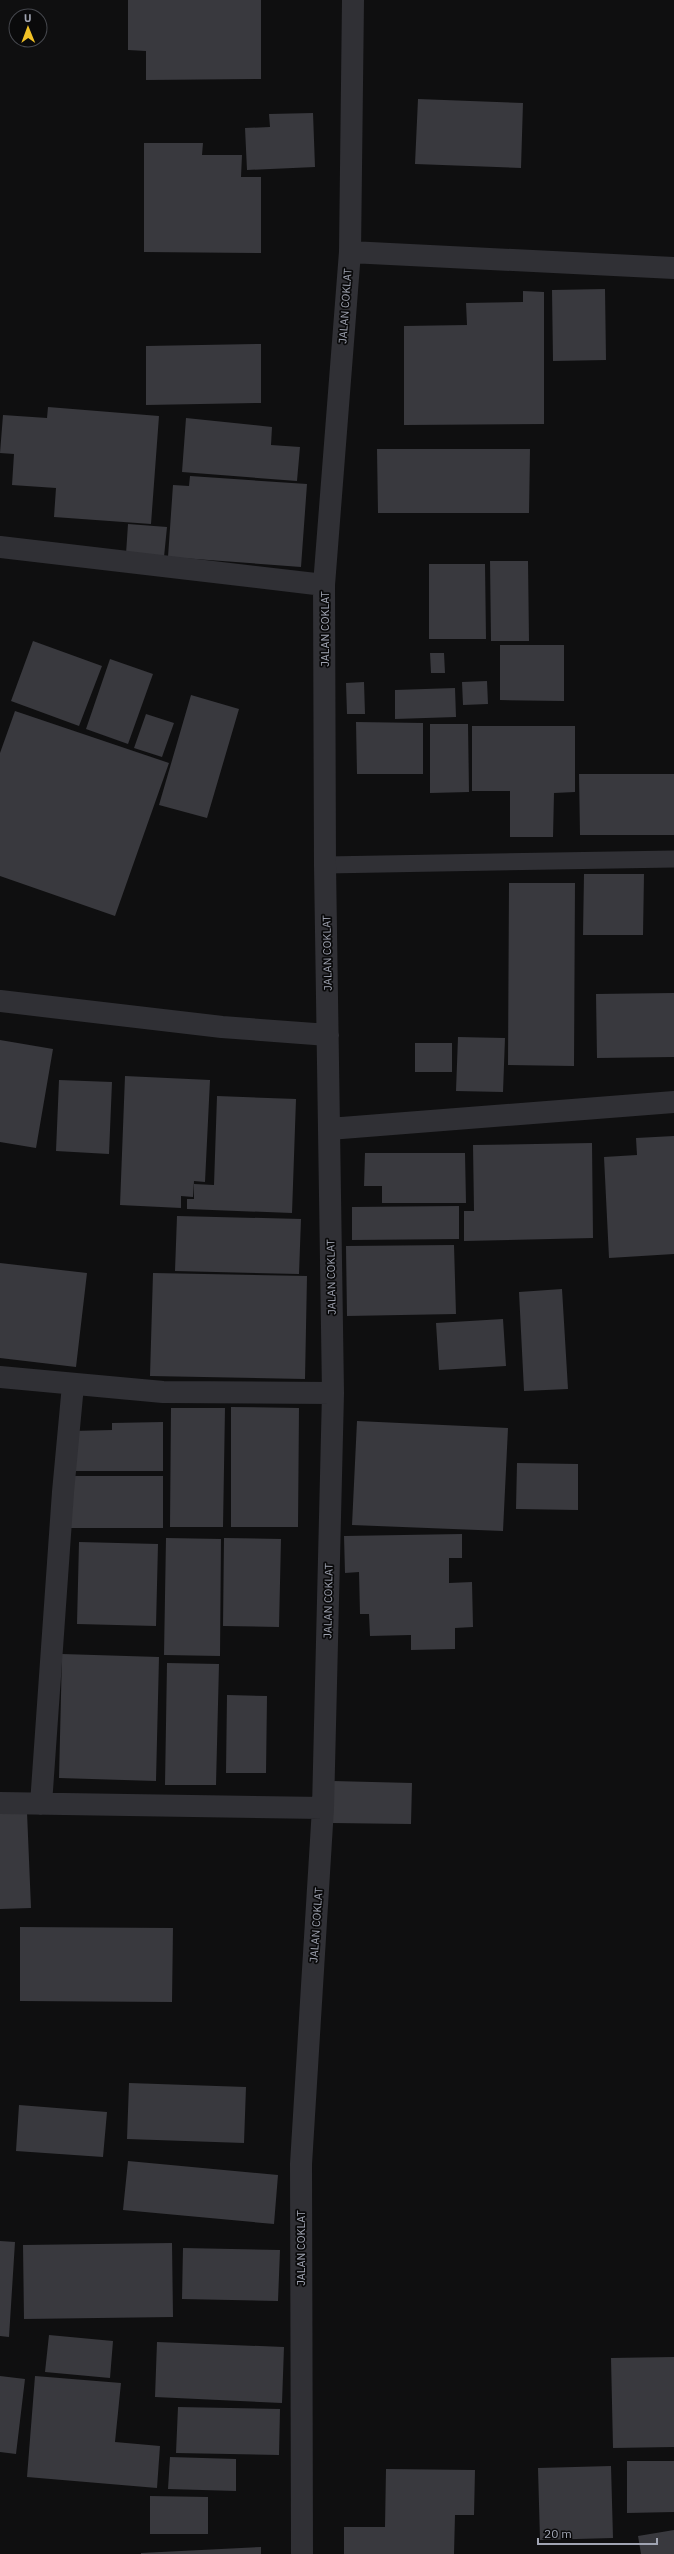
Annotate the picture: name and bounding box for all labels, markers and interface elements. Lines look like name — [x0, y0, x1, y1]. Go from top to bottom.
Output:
north arrow — [8, 8, 48, 48]
text: U — [24, 11, 32, 25]
street label: JALAN COKLAT — [335, 267, 355, 344]
street label: JALAN COKLAT — [318, 591, 332, 667]
street label: JALAN COKLAT — [319, 914, 335, 991]
street label: JALAN COKLAT — [323, 1238, 339, 1315]
street label: JALAN COKLAT — [320, 1562, 336, 1639]
street label: JALAN COKLAT — [306, 1886, 326, 1963]
street label: JALAN COKLAT — [294, 2210, 308, 2286]
scale bar — [538, 2520, 657, 2546]
text: 20 m — [544, 2526, 572, 2541]

